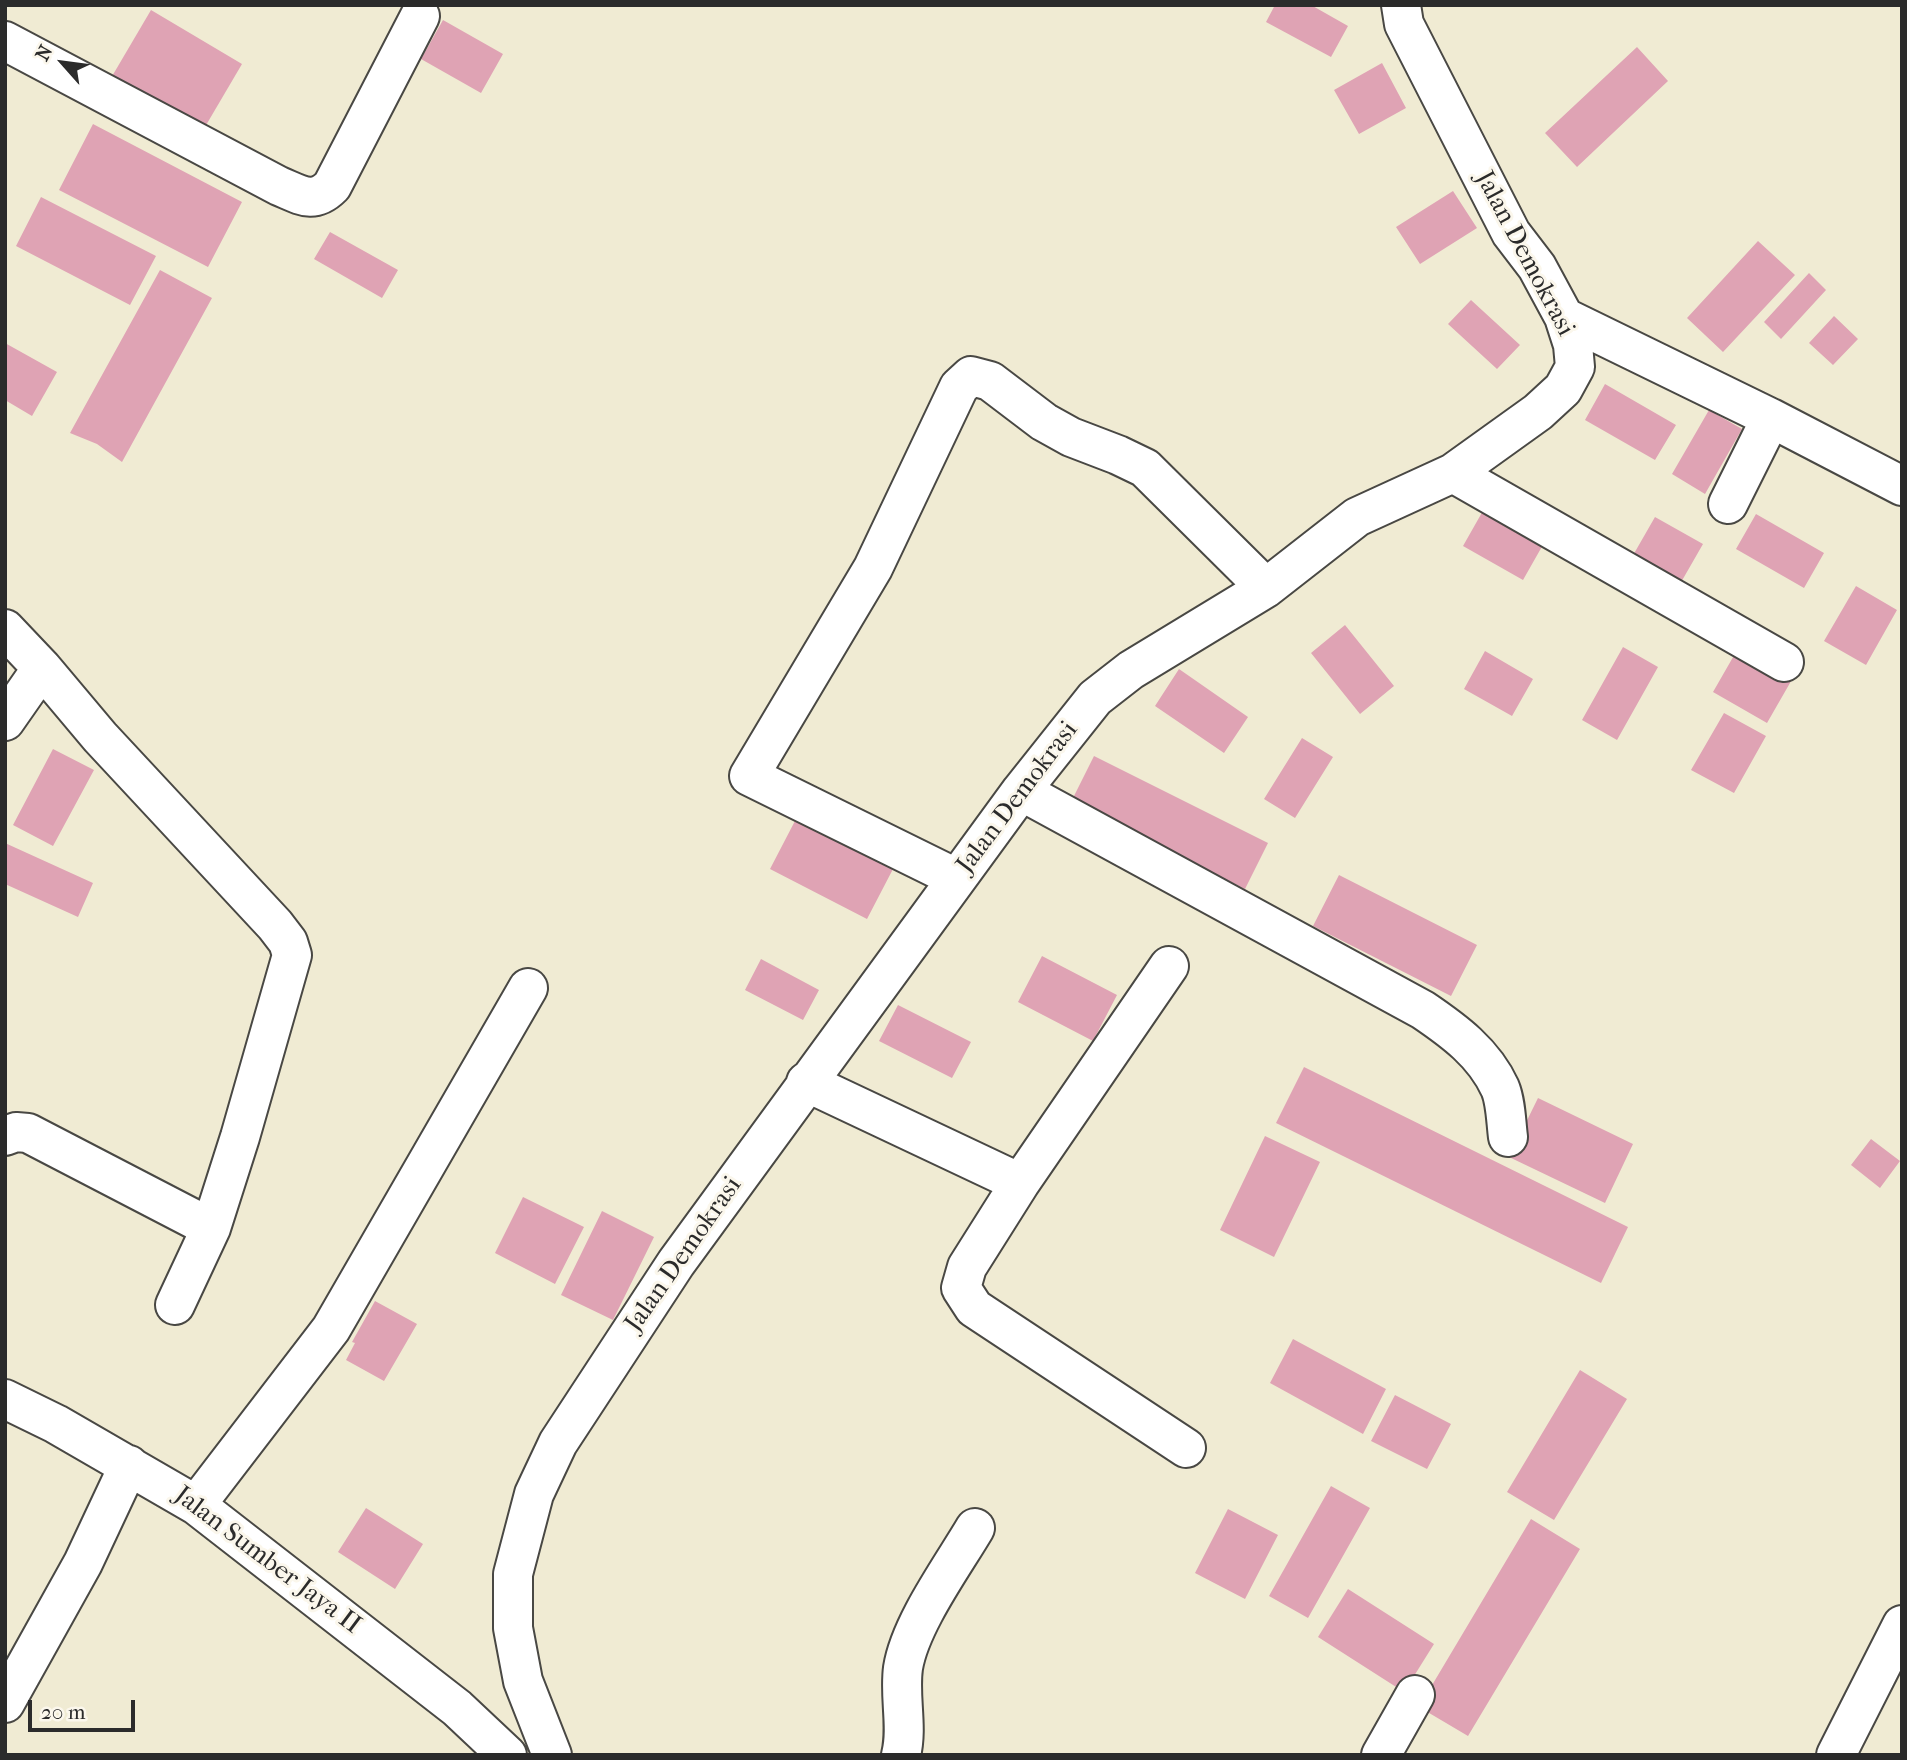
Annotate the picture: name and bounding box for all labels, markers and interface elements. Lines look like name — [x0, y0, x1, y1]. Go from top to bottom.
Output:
north arrow — [28, 28, 98, 98]
text: N — [31, 42, 58, 65]
street label: Jalan Demokrasi — [1467, 166, 1581, 342]
street label: Jalan Demokrasi — [951, 716, 1085, 880]
street label: Jalan Demokrasi — [619, 1171, 749, 1339]
street label: Jalan Sumber Jaya II — [167, 1481, 367, 1641]
scale bar — [32, 1686, 138, 1730]
text: 20 m — [41, 1700, 85, 1724]

